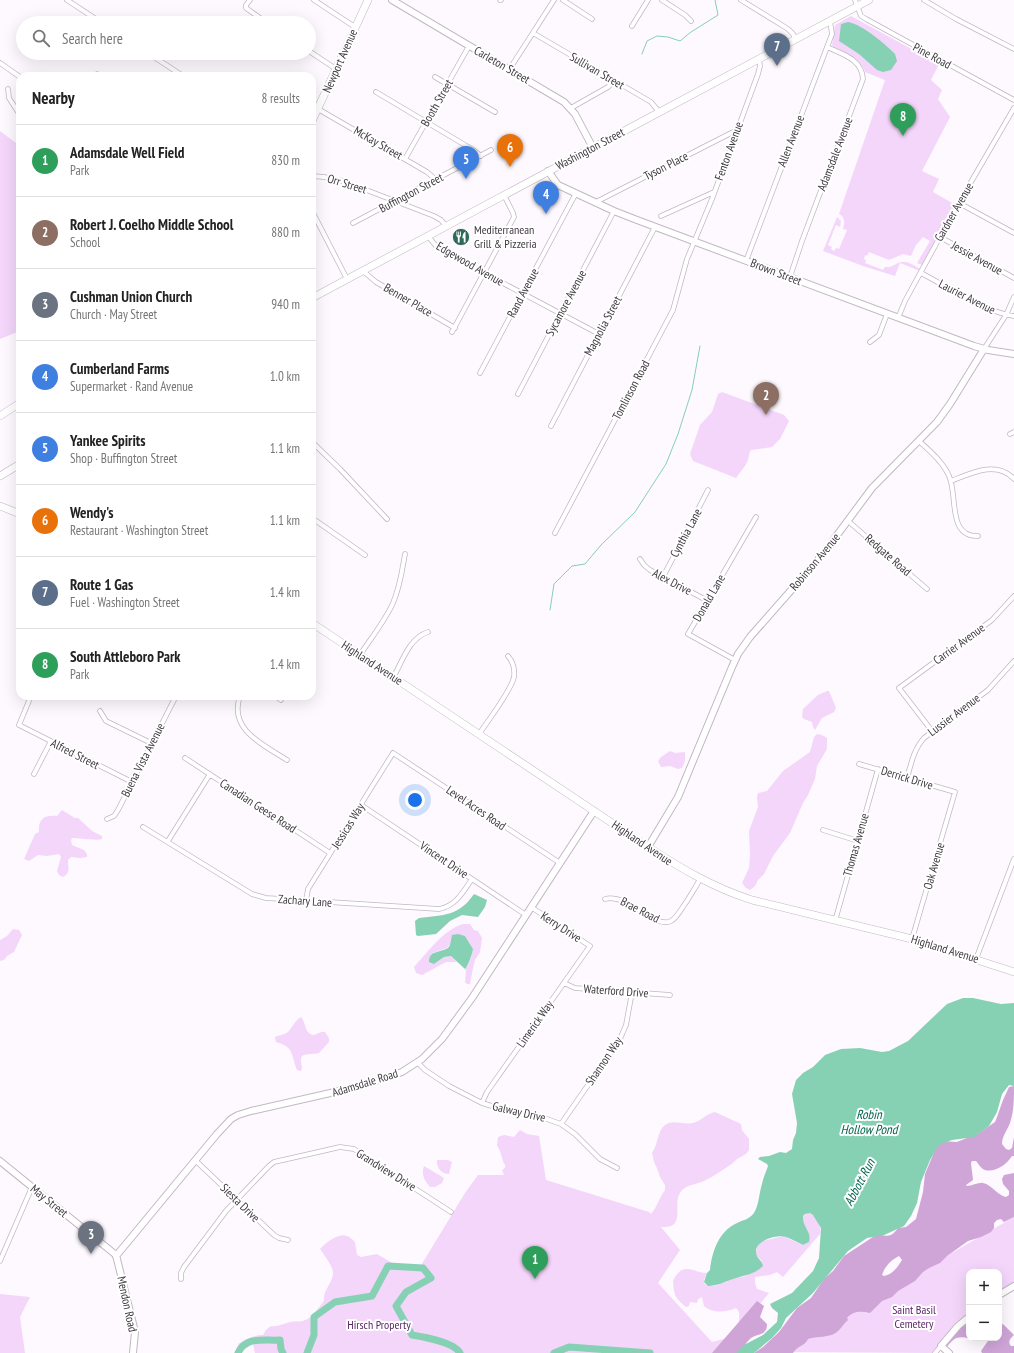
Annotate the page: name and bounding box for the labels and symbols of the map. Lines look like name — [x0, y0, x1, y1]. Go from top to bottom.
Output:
street label: Newport Avenue — [319, 27, 360, 95]
pin: 7 — [764, 33, 790, 66]
street label: Pine Road — [910, 39, 954, 72]
street label: Carleton Street — [472, 43, 534, 87]
street label: Sullivan Street — [567, 49, 628, 93]
street label: Booth Street — [417, 76, 456, 129]
pin: 8 — [890, 103, 916, 136]
street label: Allen Avenue — [774, 113, 807, 169]
street label: Adamsdale Avenue — [814, 115, 856, 193]
street label: Fenton Avenue — [711, 119, 746, 182]
street label: McKay Street — [351, 123, 406, 163]
street label: Washington Street — [553, 124, 627, 173]
pin: 6 — [497, 134, 523, 167]
pin: 5 — [453, 146, 479, 179]
street label: Tyson Place — [641, 148, 690, 183]
street label: Buffington Street — [376, 169, 446, 216]
street label: Orr Street — [326, 170, 369, 197]
street label: Gardner Avenue — [931, 180, 976, 244]
pin: 4 — [533, 181, 559, 214]
place label: Mediterranean Grill & Pizzeria — [474, 222, 537, 251]
restaurant icon: Mediterranean Grill & Pizzeria — [451, 227, 471, 247]
street label: Jessie Avenue — [948, 237, 1005, 278]
street label: Edgewood Avenue — [434, 238, 507, 289]
street label: Brown Street — [748, 255, 805, 288]
street label: Rand Avenue — [503, 266, 542, 320]
street label: Sycamore Avenue — [542, 267, 589, 338]
street label: Laurier Avenue — [936, 276, 998, 317]
street label: Benner Place — [381, 280, 435, 320]
street label: Magnolia Street — [581, 293, 625, 358]
street label: Tomlinson Road — [609, 357, 653, 422]
pin: 2 — [753, 382, 779, 415]
street label: Cynthia Lane — [666, 506, 705, 560]
street label: Robinson Avenue — [786, 530, 843, 594]
street label: Redgate Road — [862, 530, 915, 579]
street label: Alex Drive — [650, 565, 694, 598]
street label: Donald Lane — [689, 571, 728, 624]
street label: Carrier Avenue — [930, 620, 987, 667]
street label: Highland Avenue — [339, 637, 406, 688]
street label: Lussier Avenue — [925, 690, 983, 739]
street label: Buena Vista Avenue — [117, 720, 168, 799]
street label: Alfred Street — [48, 735, 103, 772]
street label: Derrick Drive — [879, 763, 935, 793]
street label: Canadian Geese Road — [217, 775, 299, 836]
street label: Level Acres Road — [443, 782, 509, 833]
your location — [405, 790, 425, 810]
street label: Jessicas Way — [327, 800, 368, 852]
street label: Thomas Avenue — [839, 811, 872, 878]
street label: Highland Avenue — [609, 817, 676, 868]
street label: Vincent Drive — [416, 837, 471, 881]
street label: Oak Avenue — [920, 841, 947, 891]
street label: Zachary Lane — [278, 891, 333, 910]
street label: Brae Road — [618, 893, 662, 926]
street label: Kerry Drive — [538, 908, 584, 945]
street label: Highland Avenue — [909, 931, 981, 966]
street label: Waterford Drive — [583, 981, 649, 1000]
street label: Limerick Way — [513, 997, 557, 1050]
street label: Shannon Way — [582, 1033, 626, 1088]
street label: Adamsdale Road — [330, 1065, 400, 1100]
street label: Galway Drive — [491, 1098, 547, 1125]
water label: Robin Hollow Pond — [841, 1106, 900, 1138]
street label: Grandview Drive — [354, 1145, 419, 1194]
water label: Abbott Run — [840, 1155, 879, 1209]
street label: Siesta Drive — [217, 1180, 263, 1225]
street label: May Street — [27, 1181, 72, 1221]
pin: 3 — [78, 1221, 104, 1254]
pin: 1 — [522, 1246, 548, 1279]
street label: Mendon Road — [114, 1275, 141, 1333]
park label: Saint Basil Cemetery — [892, 1302, 936, 1331]
park label: Hirsch Property — [347, 1317, 411, 1332]

